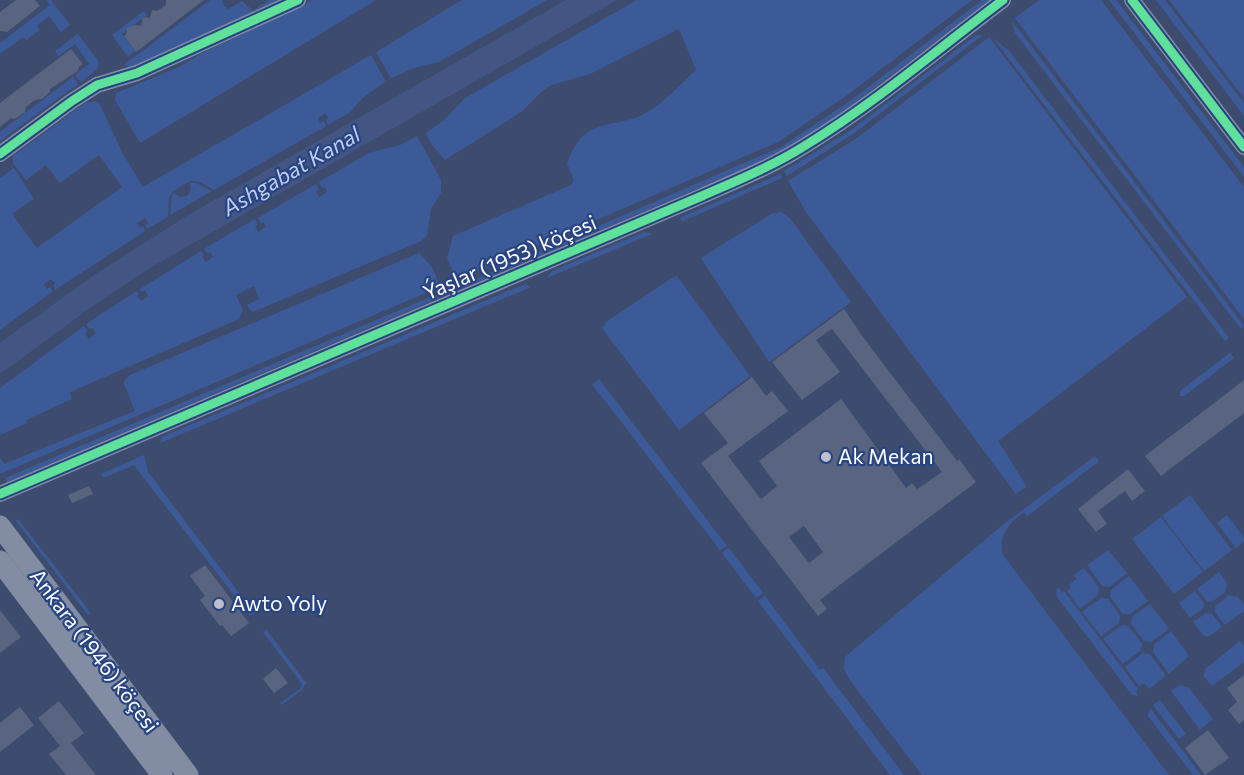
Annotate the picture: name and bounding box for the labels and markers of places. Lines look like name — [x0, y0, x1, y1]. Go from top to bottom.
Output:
place label: Ak Mekan — [838, 443, 933, 468]
marker: Ak Mekan — [819, 450, 833, 464]
place label: Awto Yoly — [231, 590, 327, 615]
marker: Awto Yoly — [212, 597, 226, 611]

